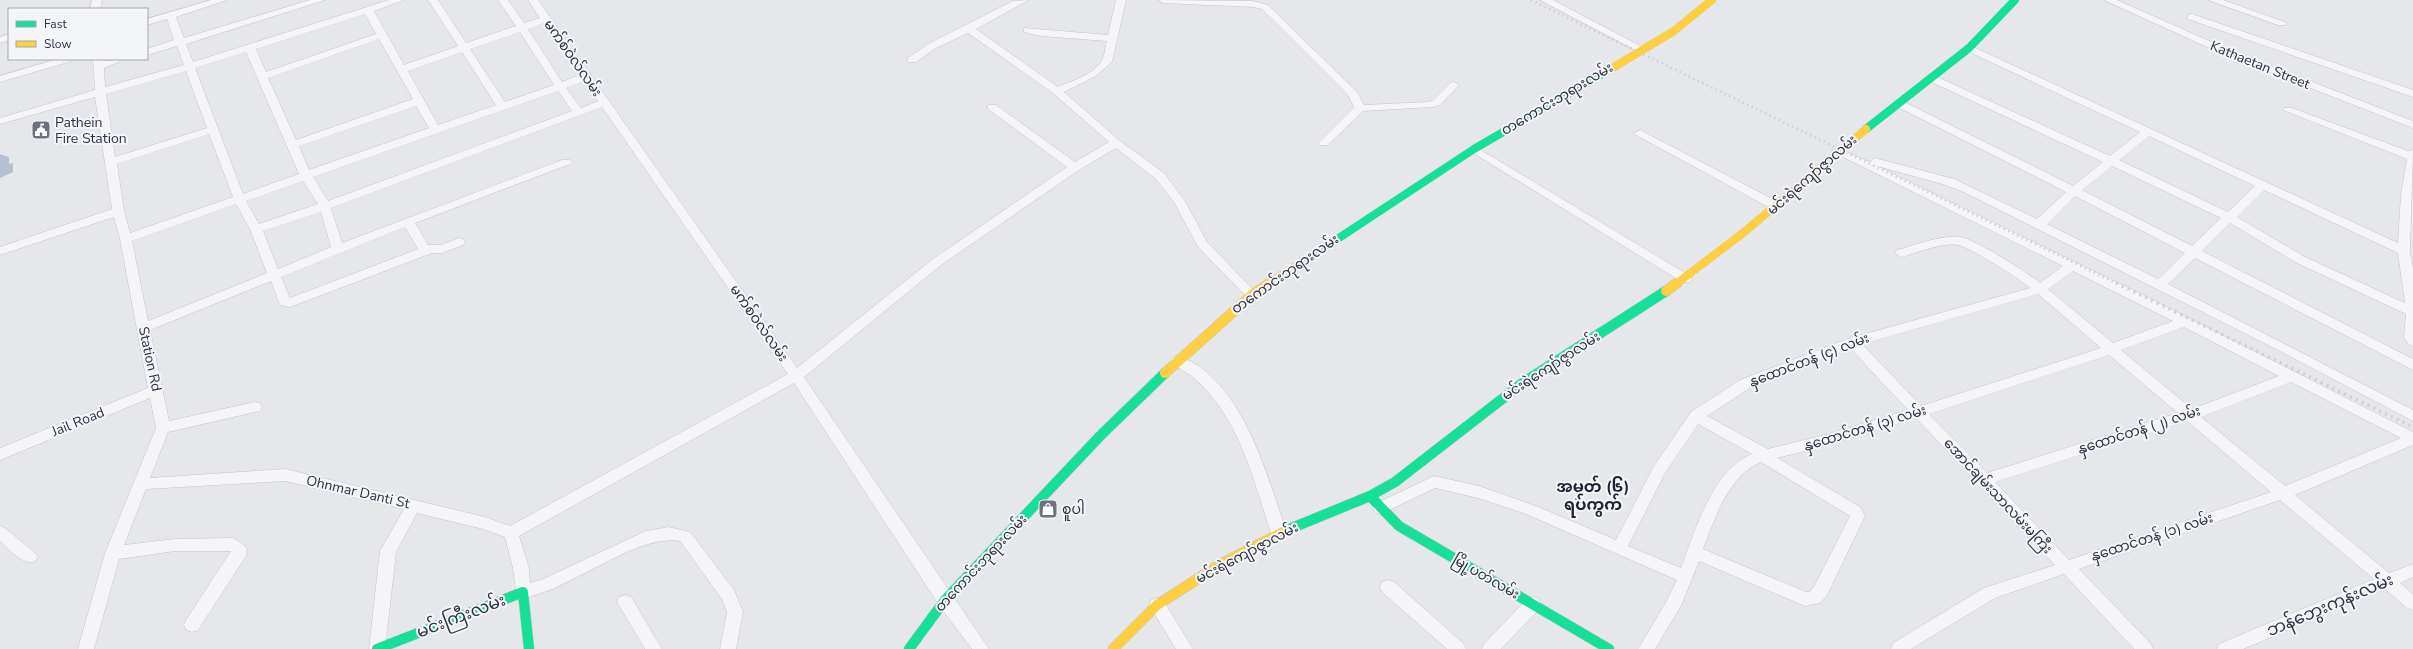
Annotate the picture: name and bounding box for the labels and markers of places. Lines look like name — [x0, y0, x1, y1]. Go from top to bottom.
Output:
place label: Pathein Fire Station — [55, 113, 127, 148]
public building icon: Pathein Fire Station — [30, 119, 52, 141]
shop icon: စူပါ — [1037, 498, 1059, 520]
place label: စူပါ — [1062, 499, 1085, 521]

